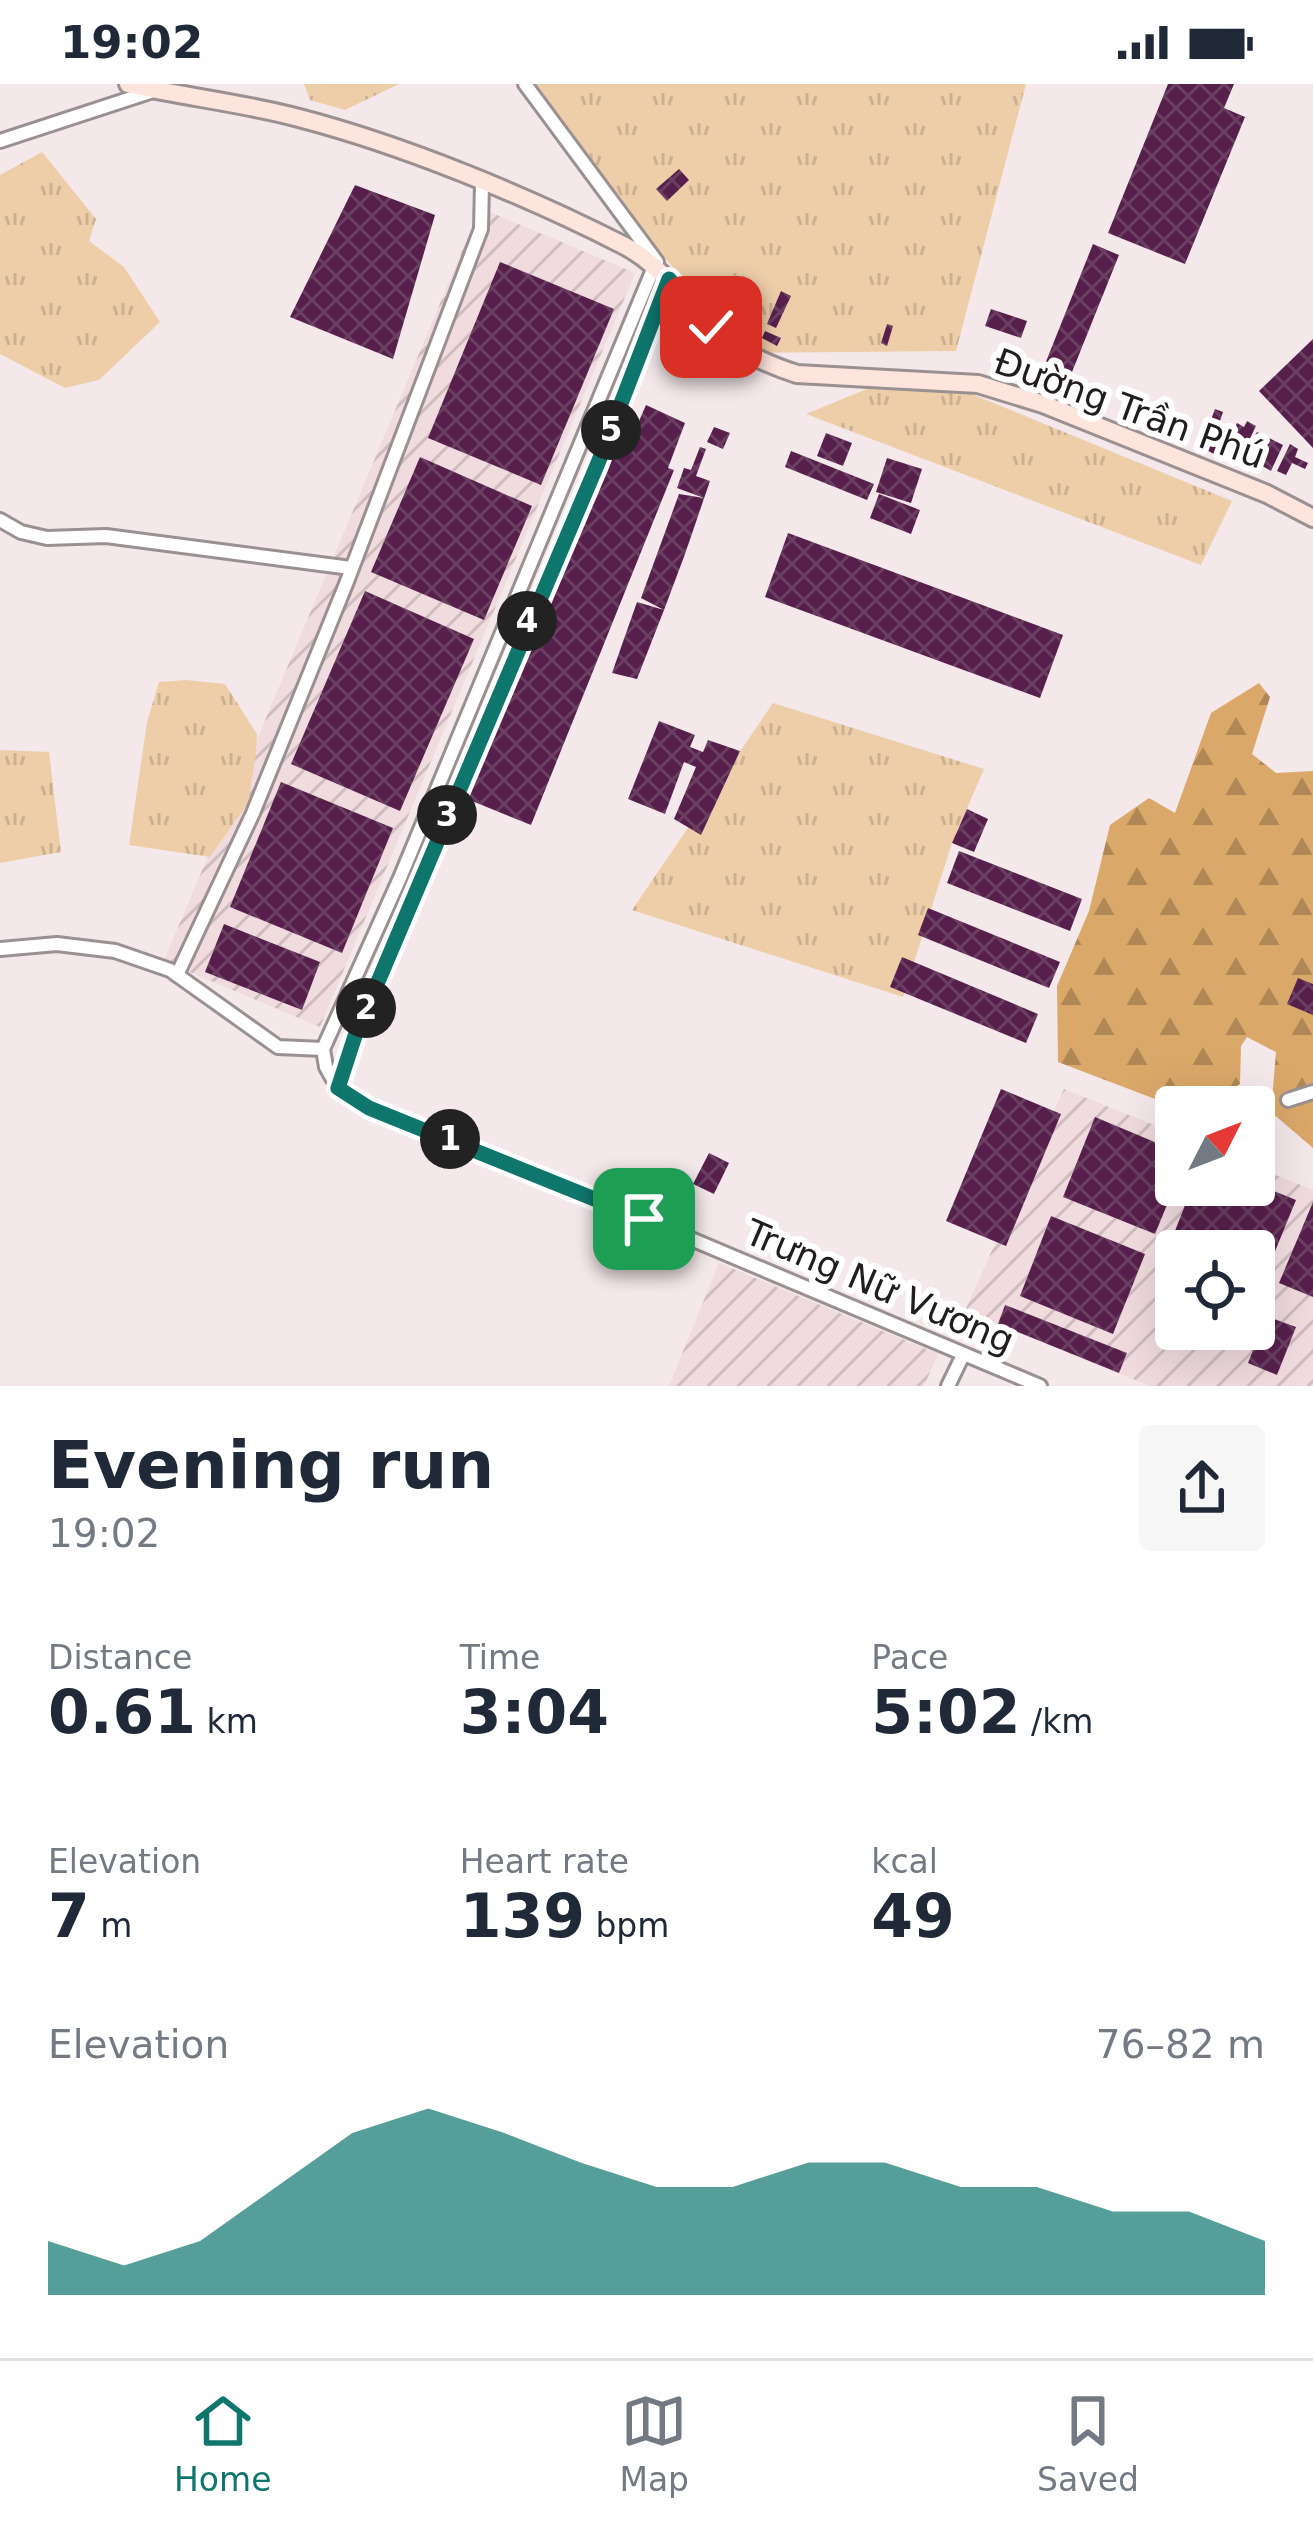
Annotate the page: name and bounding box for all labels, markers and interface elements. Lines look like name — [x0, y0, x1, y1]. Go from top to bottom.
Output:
text: 19:02 — [60, 16, 203, 69]
pin — [660, 276, 762, 378]
icon: check — [678, 294, 744, 360]
street label: Đường Trần Phú — [989, 340, 1271, 476]
pin: 5 — [581, 400, 641, 460]
text: 5 — [600, 410, 622, 449]
pin: 4 — [497, 591, 557, 651]
text: 4 — [516, 601, 538, 640]
pin: 3 — [417, 785, 477, 845]
text: 3 — [436, 795, 458, 834]
pin: 2 — [336, 978, 396, 1038]
text: 2 — [355, 988, 377, 1027]
north arrow — [1155, 1086, 1275, 1206]
map controls — [1155, 1086, 1275, 1350]
pin: 1 — [420, 1109, 480, 1169]
text: 1 — [439, 1119, 461, 1158]
pin — [593, 1168, 695, 1270]
icon: arrive — [611, 1186, 677, 1252]
street label: Trưng Nữ Vương — [738, 1211, 1020, 1362]
button: locate — [1155, 1230, 1275, 1350]
button: share — [1139, 1425, 1265, 1551]
text: Evening run — [48, 1427, 494, 1504]
text: 19:02 — [48, 1511, 160, 1556]
text: Distance — [48, 1638, 192, 1677]
text: Time — [460, 1638, 540, 1677]
text: Pace — [871, 1638, 948, 1677]
text: 0.61 — [48, 1677, 196, 1747]
text: 3:04 — [460, 1677, 609, 1747]
text: 5:02 — [871, 1677, 1021, 1747]
text: km — [196, 1702, 258, 1741]
text: /km — [1021, 1702, 1093, 1741]
text: Elevation — [48, 1842, 201, 1881]
text: Heart rate — [460, 1842, 629, 1881]
text: kcal — [871, 1842, 938, 1881]
text: 7 — [48, 1881, 90, 1951]
text: 139 — [460, 1881, 585, 1951]
text: 49 — [871, 1881, 955, 1951]
text: m — [90, 1906, 132, 1945]
text: bpm — [585, 1906, 669, 1945]
text: Elevation — [48, 2022, 229, 2067]
text: 76–82 m — [1096, 2022, 1265, 2067]
tab: Home — [174, 2388, 271, 2499]
tab: Map — [619, 2388, 689, 2499]
tab: Saved — [1037, 2388, 1139, 2499]

